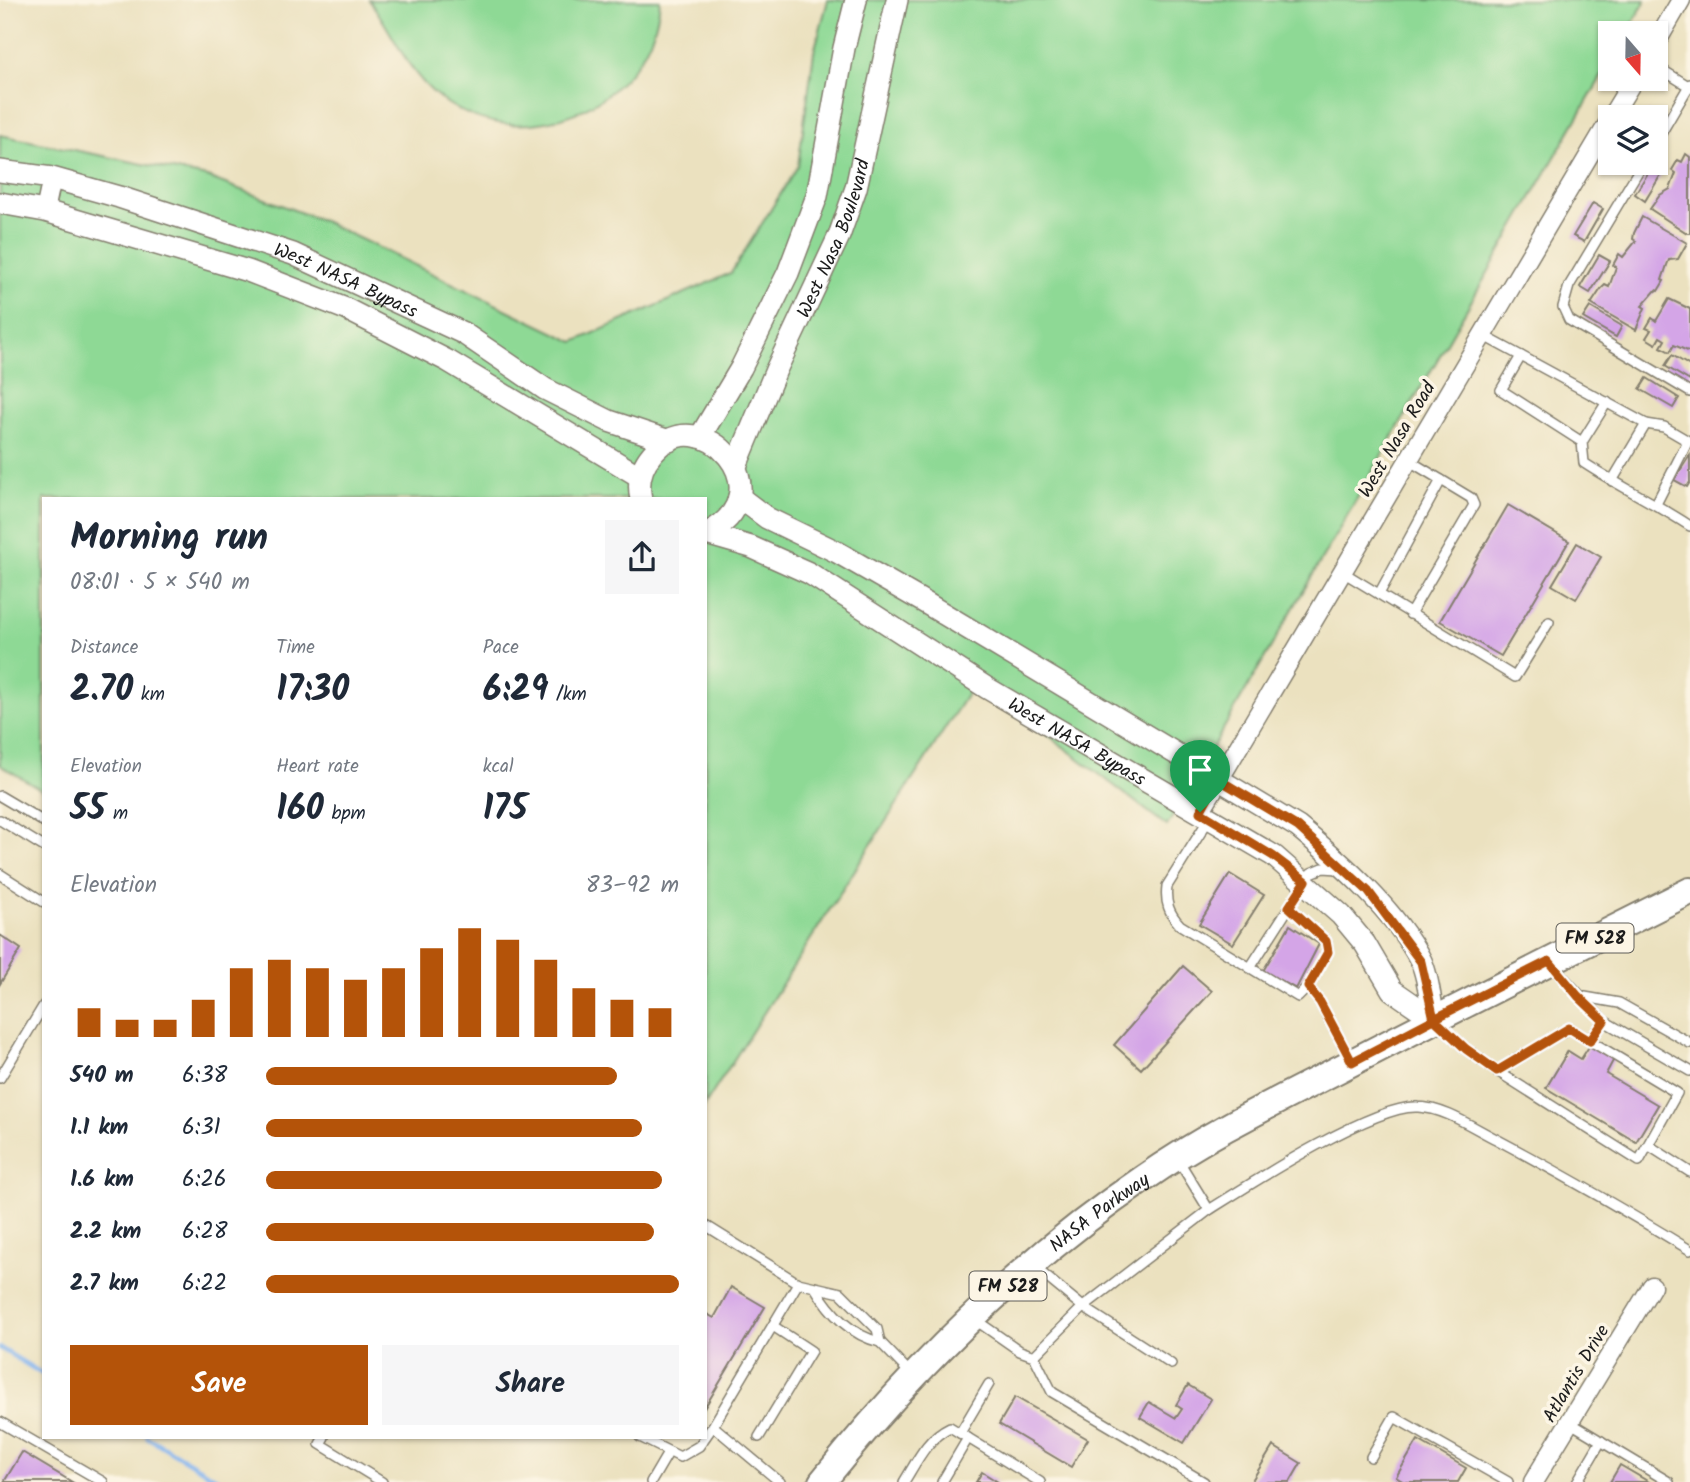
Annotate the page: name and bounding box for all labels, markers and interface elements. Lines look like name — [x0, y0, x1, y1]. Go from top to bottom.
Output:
north arrow — [1598, 21, 1668, 91]
map controls — [1598, 21, 1668, 175]
button: layers — [1598, 105, 1668, 175]
street label: West Nasa Boulevard — [790, 156, 879, 323]
street label: West NASA Bypass — [270, 236, 422, 327]
street label: West Nasa Road — [1351, 376, 1445, 504]
text: Morning run — [70, 509, 268, 569]
button: share — [605, 520, 679, 594]
text: 08:01 · 5 × 540 m — [70, 565, 250, 601]
text: Distance — [70, 633, 138, 663]
text: Time — [276, 633, 315, 663]
text: Pace — [483, 633, 519, 663]
text: 2.70 — [70, 663, 133, 719]
text: 17:30 — [276, 663, 349, 719]
text: 6:29 — [483, 663, 548, 719]
text: km — [133, 680, 165, 710]
text: /km — [548, 680, 587, 710]
street label: West NASA Bypass — [1002, 690, 1151, 795]
pin — [1170, 740, 1230, 812]
icon: arrive — [1181, 751, 1219, 789]
text: Elevation — [70, 752, 142, 782]
text: Heart rate — [276, 752, 359, 782]
text: kcal — [483, 752, 514, 782]
text: 55 — [70, 782, 105, 838]
text: 160 — [276, 782, 324, 838]
text: 175 — [483, 782, 527, 838]
text: m — [105, 799, 128, 829]
text: bpm — [324, 799, 366, 829]
text: Elevation — [70, 868, 157, 904]
text: 83–92 m — [586, 868, 679, 904]
road number: FM 528 — [1556, 923, 1634, 953]
text: 540 m — [70, 1058, 134, 1094]
text: 6:38 — [182, 1058, 227, 1094]
text: 1.1 km — [70, 1110, 128, 1146]
text: 6:31 — [182, 1110, 221, 1146]
text: 1.6 km — [70, 1162, 134, 1198]
text: 6:26 — [182, 1162, 227, 1198]
street label: NASA Parkway — [1043, 1165, 1157, 1261]
text: 2.2 km — [70, 1214, 141, 1250]
text: 6:28 — [182, 1214, 228, 1250]
text: 2.7 km — [70, 1266, 139, 1302]
text: 6:22 — [182, 1266, 227, 1302]
road number: FM 528 — [970, 1272, 1046, 1301]
street label: Atlantis Drive — [1536, 1319, 1618, 1429]
button: Save — [70, 1345, 368, 1425]
button: Share — [382, 1345, 679, 1425]

